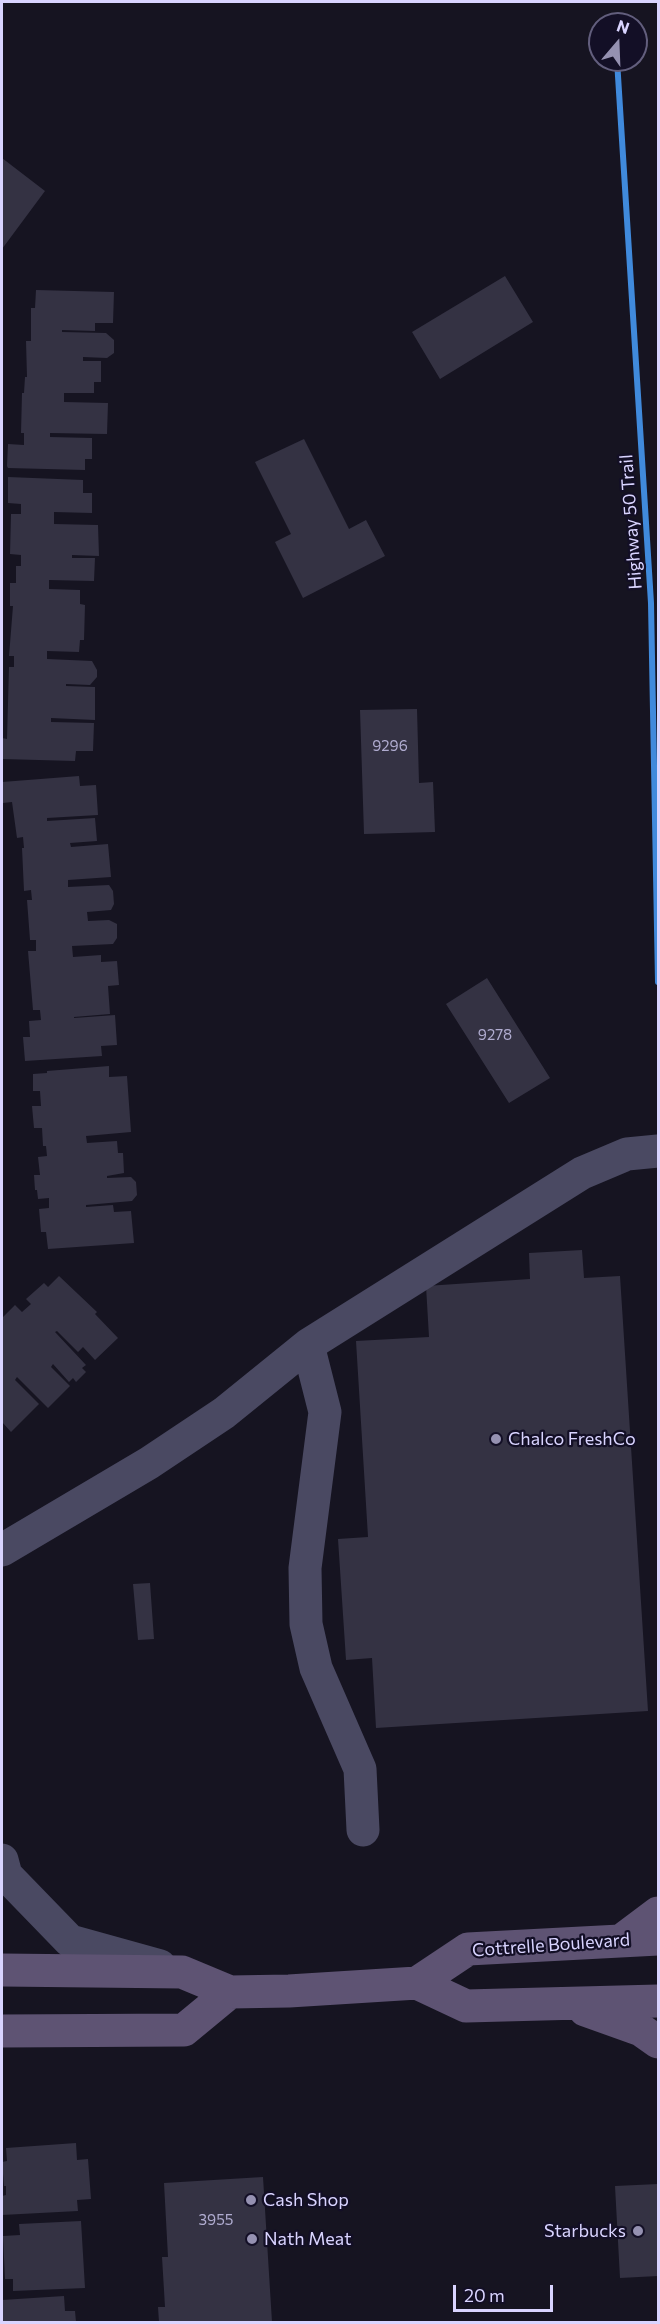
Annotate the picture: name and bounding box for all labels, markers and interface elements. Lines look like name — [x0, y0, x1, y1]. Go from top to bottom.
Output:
north arrow — [588, 12, 648, 72]
text: N — [615, 15, 632, 37]
street label: Highway 50 Trail — [616, 454, 646, 590]
house number: 9296 — [372, 737, 408, 755]
house number: 9278 — [478, 1026, 512, 1044]
place label: Chalco FreshCo — [508, 1428, 636, 1450]
marker: Chalco FreshCo — [489, 1432, 503, 1446]
street label: Cottrelle Boulevard — [471, 1929, 631, 1961]
place label: Cash Shop — [263, 2189, 349, 2211]
marker: Cash Shop — [244, 2193, 258, 2207]
house number: 3955 — [199, 2211, 233, 2229]
place label: Starbucks — [544, 2220, 626, 2242]
marker: Starbucks — [631, 2224, 645, 2238]
place label: Nath Meat — [264, 2228, 352, 2250]
marker: Nath Meat — [245, 2232, 259, 2246]
scale bar — [456, 2273, 556, 2311]
text: 20 m — [464, 2284, 505, 2306]

